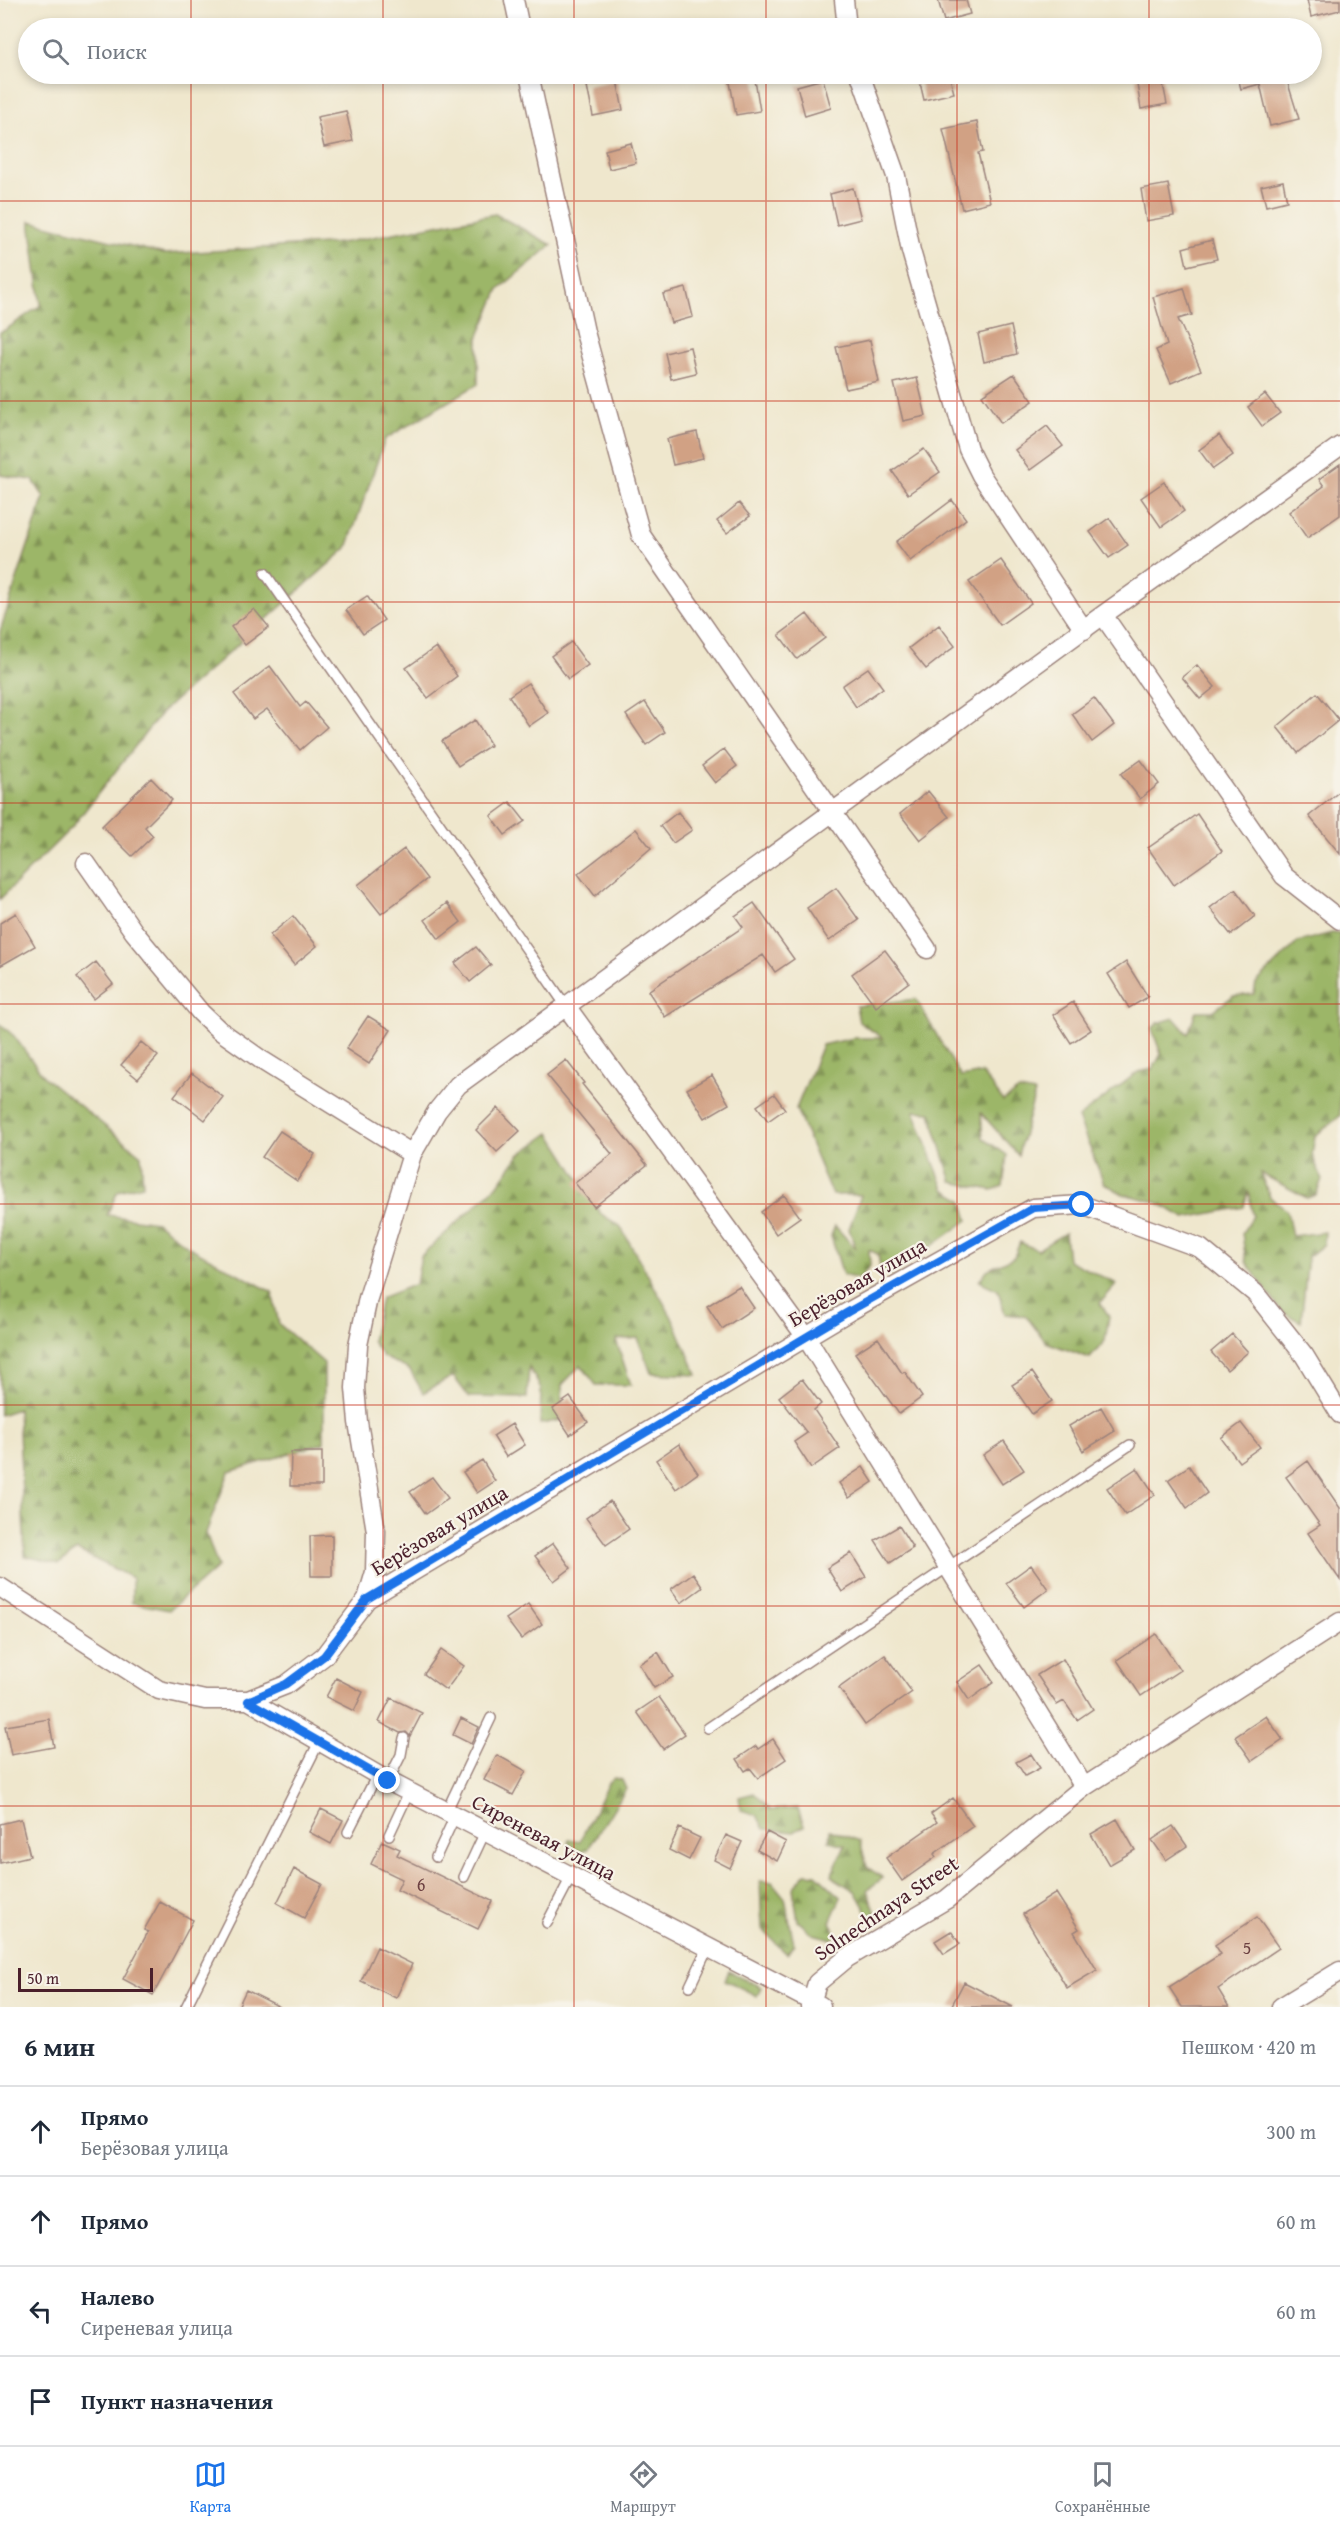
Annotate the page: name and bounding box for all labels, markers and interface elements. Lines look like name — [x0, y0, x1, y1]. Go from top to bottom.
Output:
search box — [18, 18, 1322, 84]
icon: search — [39, 35, 72, 68]
text: Поиск — [87, 35, 147, 67]
route start — [1068, 1191, 1094, 1217]
street label: Берёзовая улица — [782, 1230, 932, 1334]
street label: Берёзовая улица — [365, 1477, 513, 1583]
route end — [374, 1767, 400, 1793]
street label: Сиреневая улица — [466, 1786, 622, 1888]
street label: Solnechnaya Street — [807, 1848, 965, 1968]
house number: 6 — [417, 1871, 425, 1898]
house number: 5 — [1243, 1934, 1251, 1961]
scale bar — [18, 1965, 153, 1992]
text: 50 m — [27, 1966, 59, 1990]
text: 6 мин — [24, 2027, 95, 2066]
text: Пешком · 420 m — [1182, 2032, 1316, 2061]
text: Прямо — [81, 2101, 148, 2133]
icon: ahead — [24, 2115, 57, 2148]
text: 300 m — [1266, 2117, 1316, 2146]
text: Берёзовая улица — [81, 2133, 229, 2162]
icon: ahead — [24, 2205, 57, 2238]
text: Прямо — [81, 2205, 148, 2237]
text: 60 m — [1276, 2207, 1316, 2236]
text: Налево — [81, 2281, 154, 2313]
icon: left — [24, 2295, 57, 2328]
text: 60 m — [1276, 2297, 1316, 2326]
text: Сиреневая улица — [81, 2313, 233, 2342]
icon: arrive — [24, 2385, 57, 2418]
text: Пункт назначения — [81, 2385, 273, 2417]
tab: Карта — [190, 2458, 231, 2518]
tab: Маршрут — [610, 2458, 676, 2518]
tab: Сохранённые — [1055, 2458, 1150, 2518]

